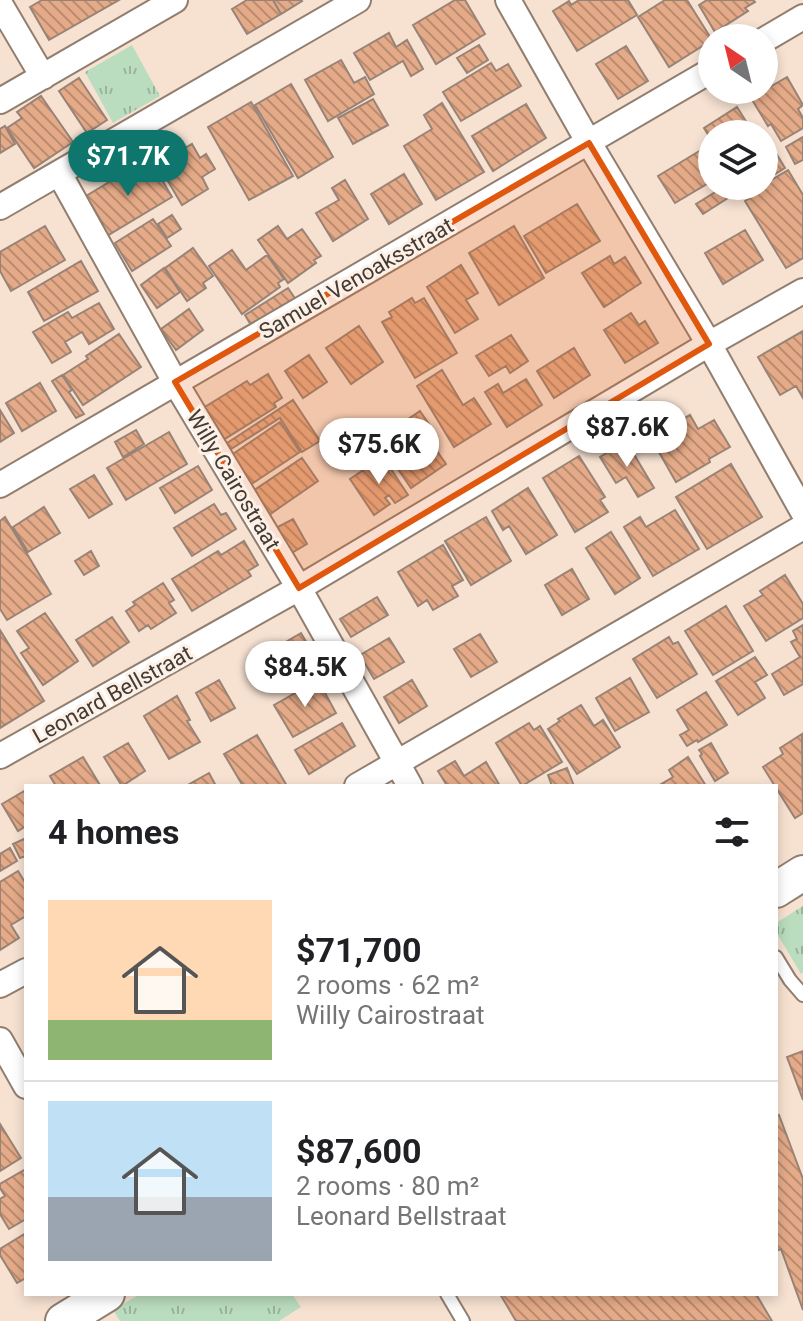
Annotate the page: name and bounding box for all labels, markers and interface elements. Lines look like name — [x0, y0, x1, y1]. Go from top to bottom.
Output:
north arrow — [698, 24, 778, 104]
map controls — [698, 24, 778, 200]
button: layers — [698, 120, 778, 200]
pin: $71.7K — [63, 130, 193, 198]
text: $71.7K — [86, 141, 170, 171]
street label: Samuel Venoaksstraat — [255, 213, 458, 344]
pin: $87.6K — [562, 401, 692, 469]
street label: Willy Cairostraat — [182, 405, 285, 555]
text: $87.6K — [585, 412, 669, 442]
pin: $75.6K — [314, 418, 444, 486]
text: $75.6K — [337, 429, 421, 459]
street label: Leonard Bellstraat — [28, 640, 196, 749]
pin: $84.5K — [240, 641, 370, 709]
text: $84.5K — [263, 652, 347, 682]
icon: filters — [710, 810, 754, 854]
text: 4 homes — [48, 812, 179, 852]
text: $71,700 — [296, 930, 421, 970]
icon: home — [112, 932, 208, 1028]
text: 2 rooms · 62 m² — [296, 970, 479, 1000]
text: Willy Cairostraat — [296, 1000, 485, 1030]
text: $87,600 — [296, 1131, 421, 1171]
icon: home — [112, 1133, 208, 1229]
text: 2 rooms · 80 m² — [296, 1171, 479, 1201]
text: Leonard Bellstraat — [296, 1201, 506, 1231]

